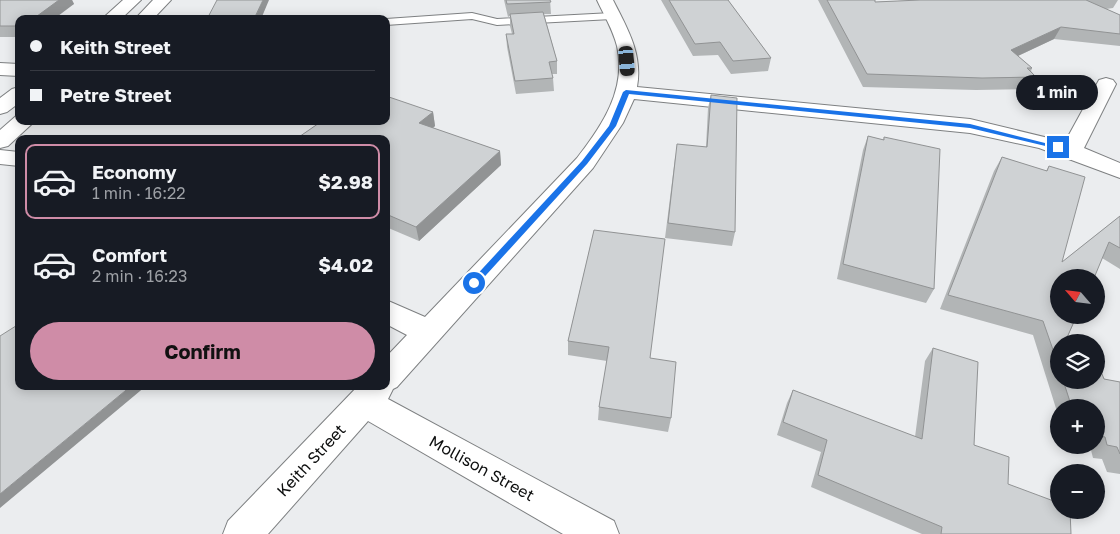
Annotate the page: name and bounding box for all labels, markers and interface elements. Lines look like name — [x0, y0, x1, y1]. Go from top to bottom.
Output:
text: Keith Street — [60, 35, 171, 58]
car — [618, 45, 635, 77]
callout: 1 min — [1017, 74, 1099, 110]
text: 1 min — [1037, 82, 1077, 102]
text: Petre Street — [60, 83, 172, 106]
route end — [1047, 136, 1069, 158]
icon: car — [32, 159, 77, 204]
text: Economy — [92, 160, 177, 183]
text: $2.98 — [318, 170, 373, 193]
text: 1 min · 16:22 — [92, 183, 186, 203]
icon: car — [32, 242, 77, 287]
text: Comfort — [92, 243, 167, 266]
text: $4.02 — [318, 253, 373, 276]
text: 2 min · 16:23 — [92, 266, 187, 286]
north arrow — [1050, 269, 1105, 324]
map controls — [1050, 269, 1105, 519]
route start — [463, 272, 485, 294]
button: Confirm — [30, 322, 375, 380]
button: layers — [1050, 334, 1105, 389]
button: + — [1050, 399, 1105, 454]
street label: Keith Street — [272, 420, 350, 500]
street label: Mollison Street — [426, 431, 538, 505]
button: − — [1050, 464, 1105, 519]

